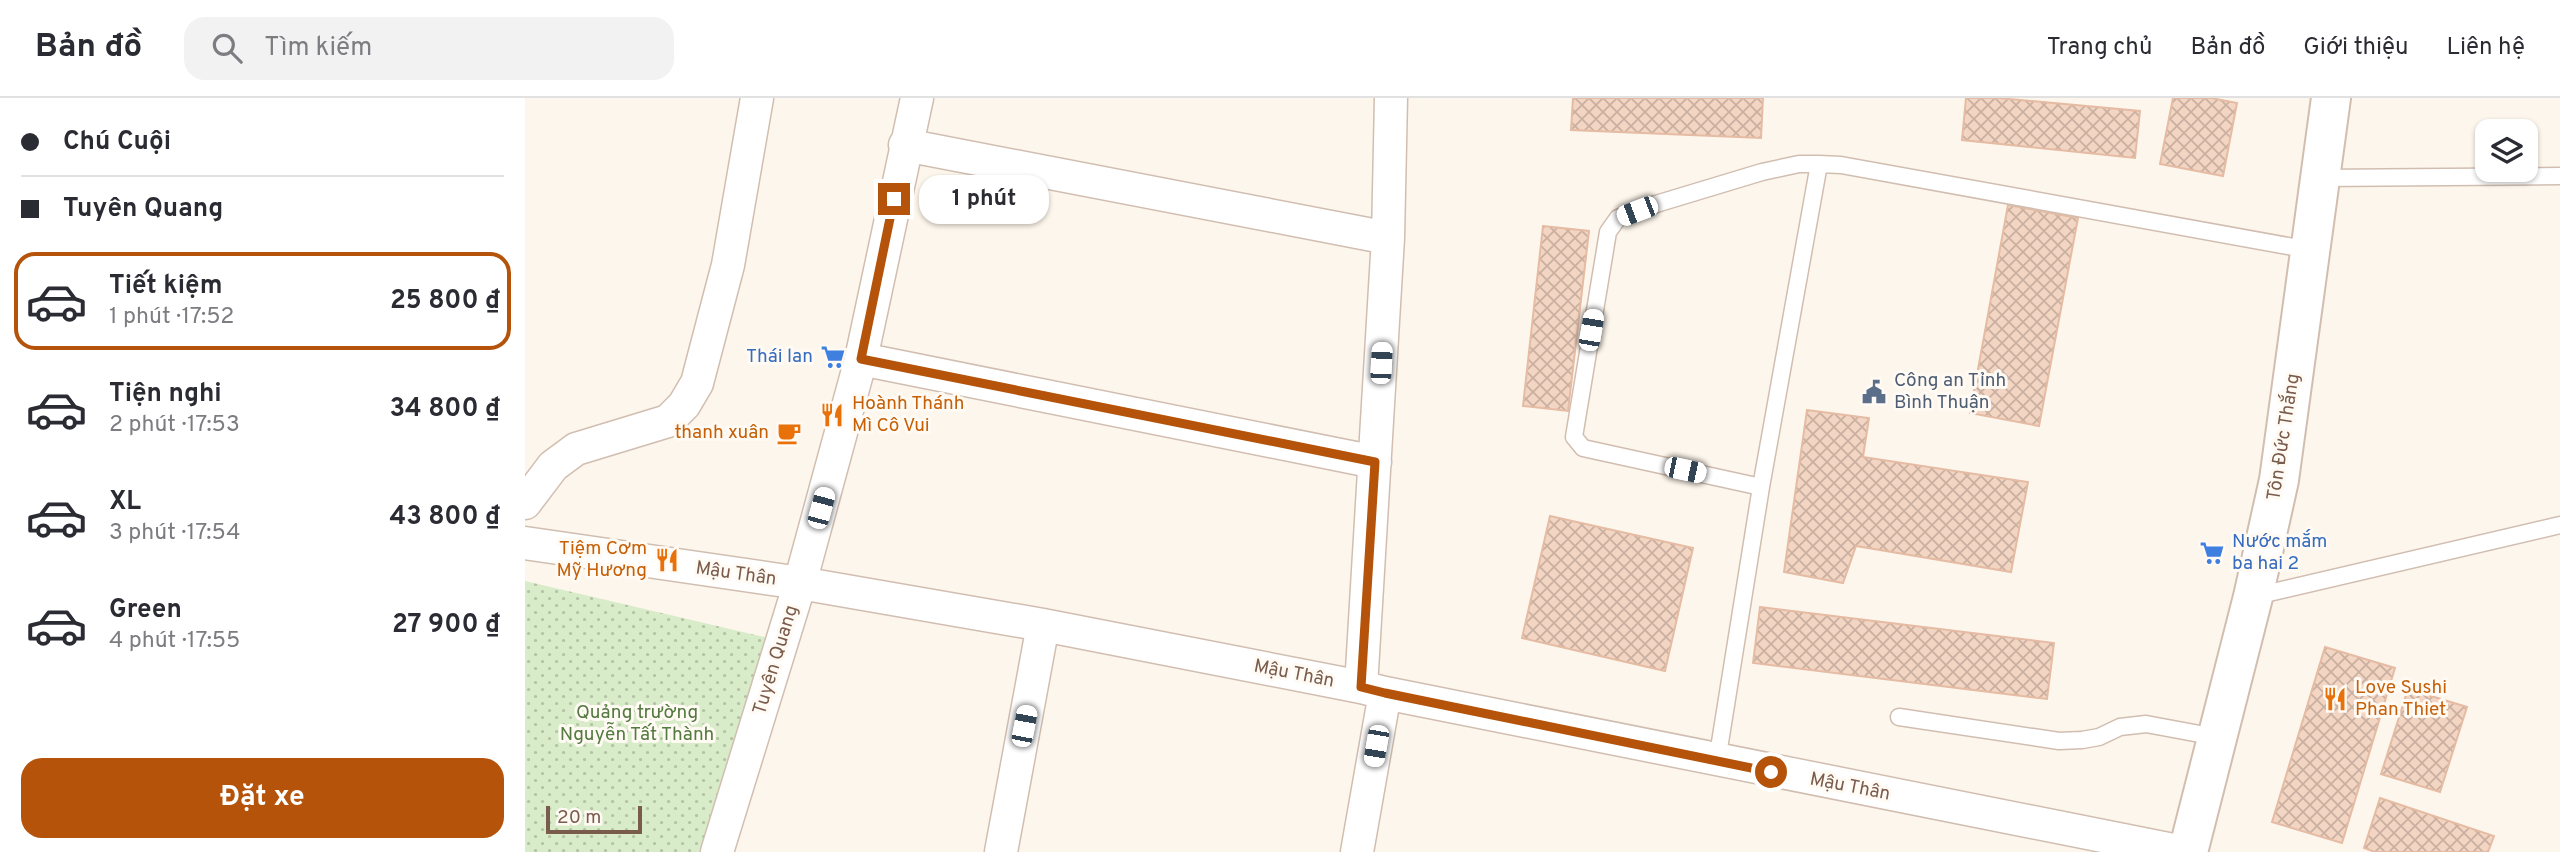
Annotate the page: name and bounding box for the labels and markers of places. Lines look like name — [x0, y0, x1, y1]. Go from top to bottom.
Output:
supermarket icon: Thái lan — [819, 343, 847, 371]
place label: Thái lan — [746, 345, 813, 369]
place label: Công an Tỉnh Bình Thuận — [1894, 369, 2006, 415]
public building icon: Công an Tỉnh Bình Thuận — [1860, 378, 1888, 406]
place label: Hoành Thánh Mì Cô Vui — [852, 392, 964, 438]
restaurant icon: Hoành Thánh Mì Cô Vui — [818, 401, 846, 429]
cafe icon: thanh xuân — [775, 419, 803, 447]
place label: thanh xuân — [674, 421, 769, 445]
place label: Nước mắm ba hai 2 — [2232, 529, 2327, 576]
place label: Tiệm Cơm Mỹ Hương — [556, 537, 647, 583]
supermarket icon: Nước mắm ba hai 2 — [2198, 539, 2226, 567]
restaurant icon: Tiệm Cơm Mỹ Hương — [653, 546, 681, 574]
place label: Love Sushi Phan Thiet — [2355, 676, 2447, 722]
restaurant icon: Love Sushi Phan Thiet — [2321, 685, 2349, 713]

